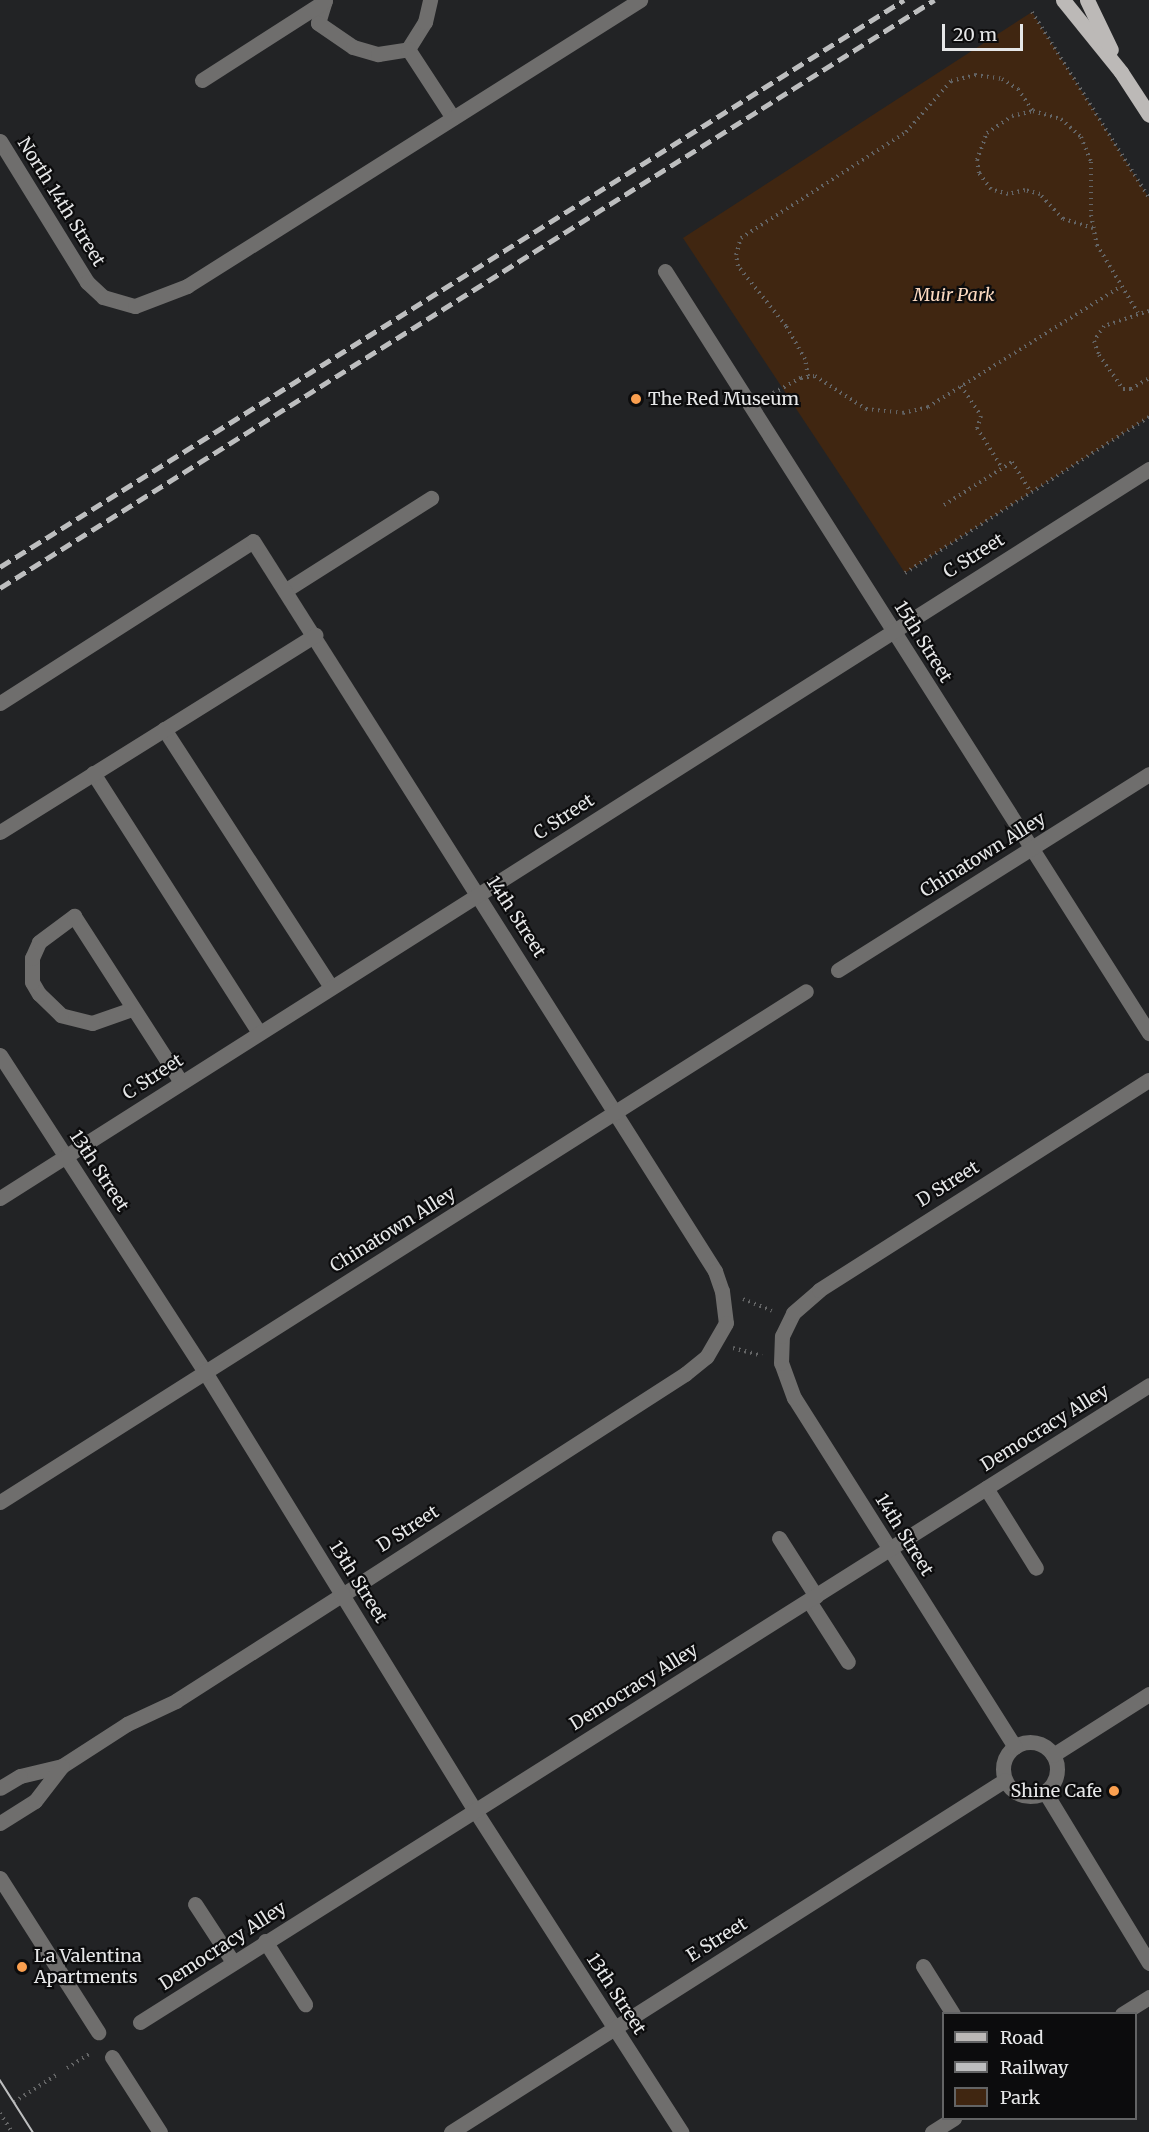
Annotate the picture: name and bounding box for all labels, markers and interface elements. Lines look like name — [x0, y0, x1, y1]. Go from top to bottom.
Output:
scale bar — [945, 12, 1026, 50]
text: 20 m — [953, 23, 997, 46]
street label: North 14th Street — [13, 134, 109, 270]
park label: Muir Park — [913, 284, 995, 306]
place label: The Red Museum — [648, 388, 799, 410]
marker: The Red Museum — [629, 392, 643, 406]
street label: C Street — [940, 529, 1008, 583]
street label: 15th Street — [889, 597, 957, 687]
street label: C Street — [530, 790, 598, 844]
street label: Chinatown Alley — [916, 808, 1050, 902]
street label: 14th Street — [482, 872, 550, 962]
street label: C Street — [119, 1050, 187, 1104]
street label: 13th Street — [65, 1126, 133, 1216]
street label: D Street — [913, 1156, 983, 1212]
street label: Chinatown Alley — [326, 1183, 460, 1277]
street label: Democracy Alley — [977, 1380, 1113, 1476]
street label: 14th Street — [870, 1490, 938, 1580]
street label: D Street — [373, 1501, 443, 1557]
street label: 13th Street — [324, 1537, 392, 1627]
street label: Democracy Alley — [566, 1639, 702, 1735]
place label: Shine Cafe — [1011, 1780, 1102, 1802]
marker: Shine Cafe — [1107, 1784, 1121, 1798]
street label: Democracy Alley — [156, 1897, 290, 1995]
street label: E Street — [683, 1913, 751, 1967]
place label: La Valentina Apartments — [34, 1946, 142, 1988]
street label: 13th Street — [582, 1949, 650, 2039]
marker: La Valentina Apartments — [15, 1960, 29, 1974]
legend — [942, 2012, 1137, 2120]
text: Road — [1000, 2026, 1044, 2049]
text: Railway — [1000, 2056, 1068, 2079]
text: Park — [1000, 2086, 1040, 2109]

